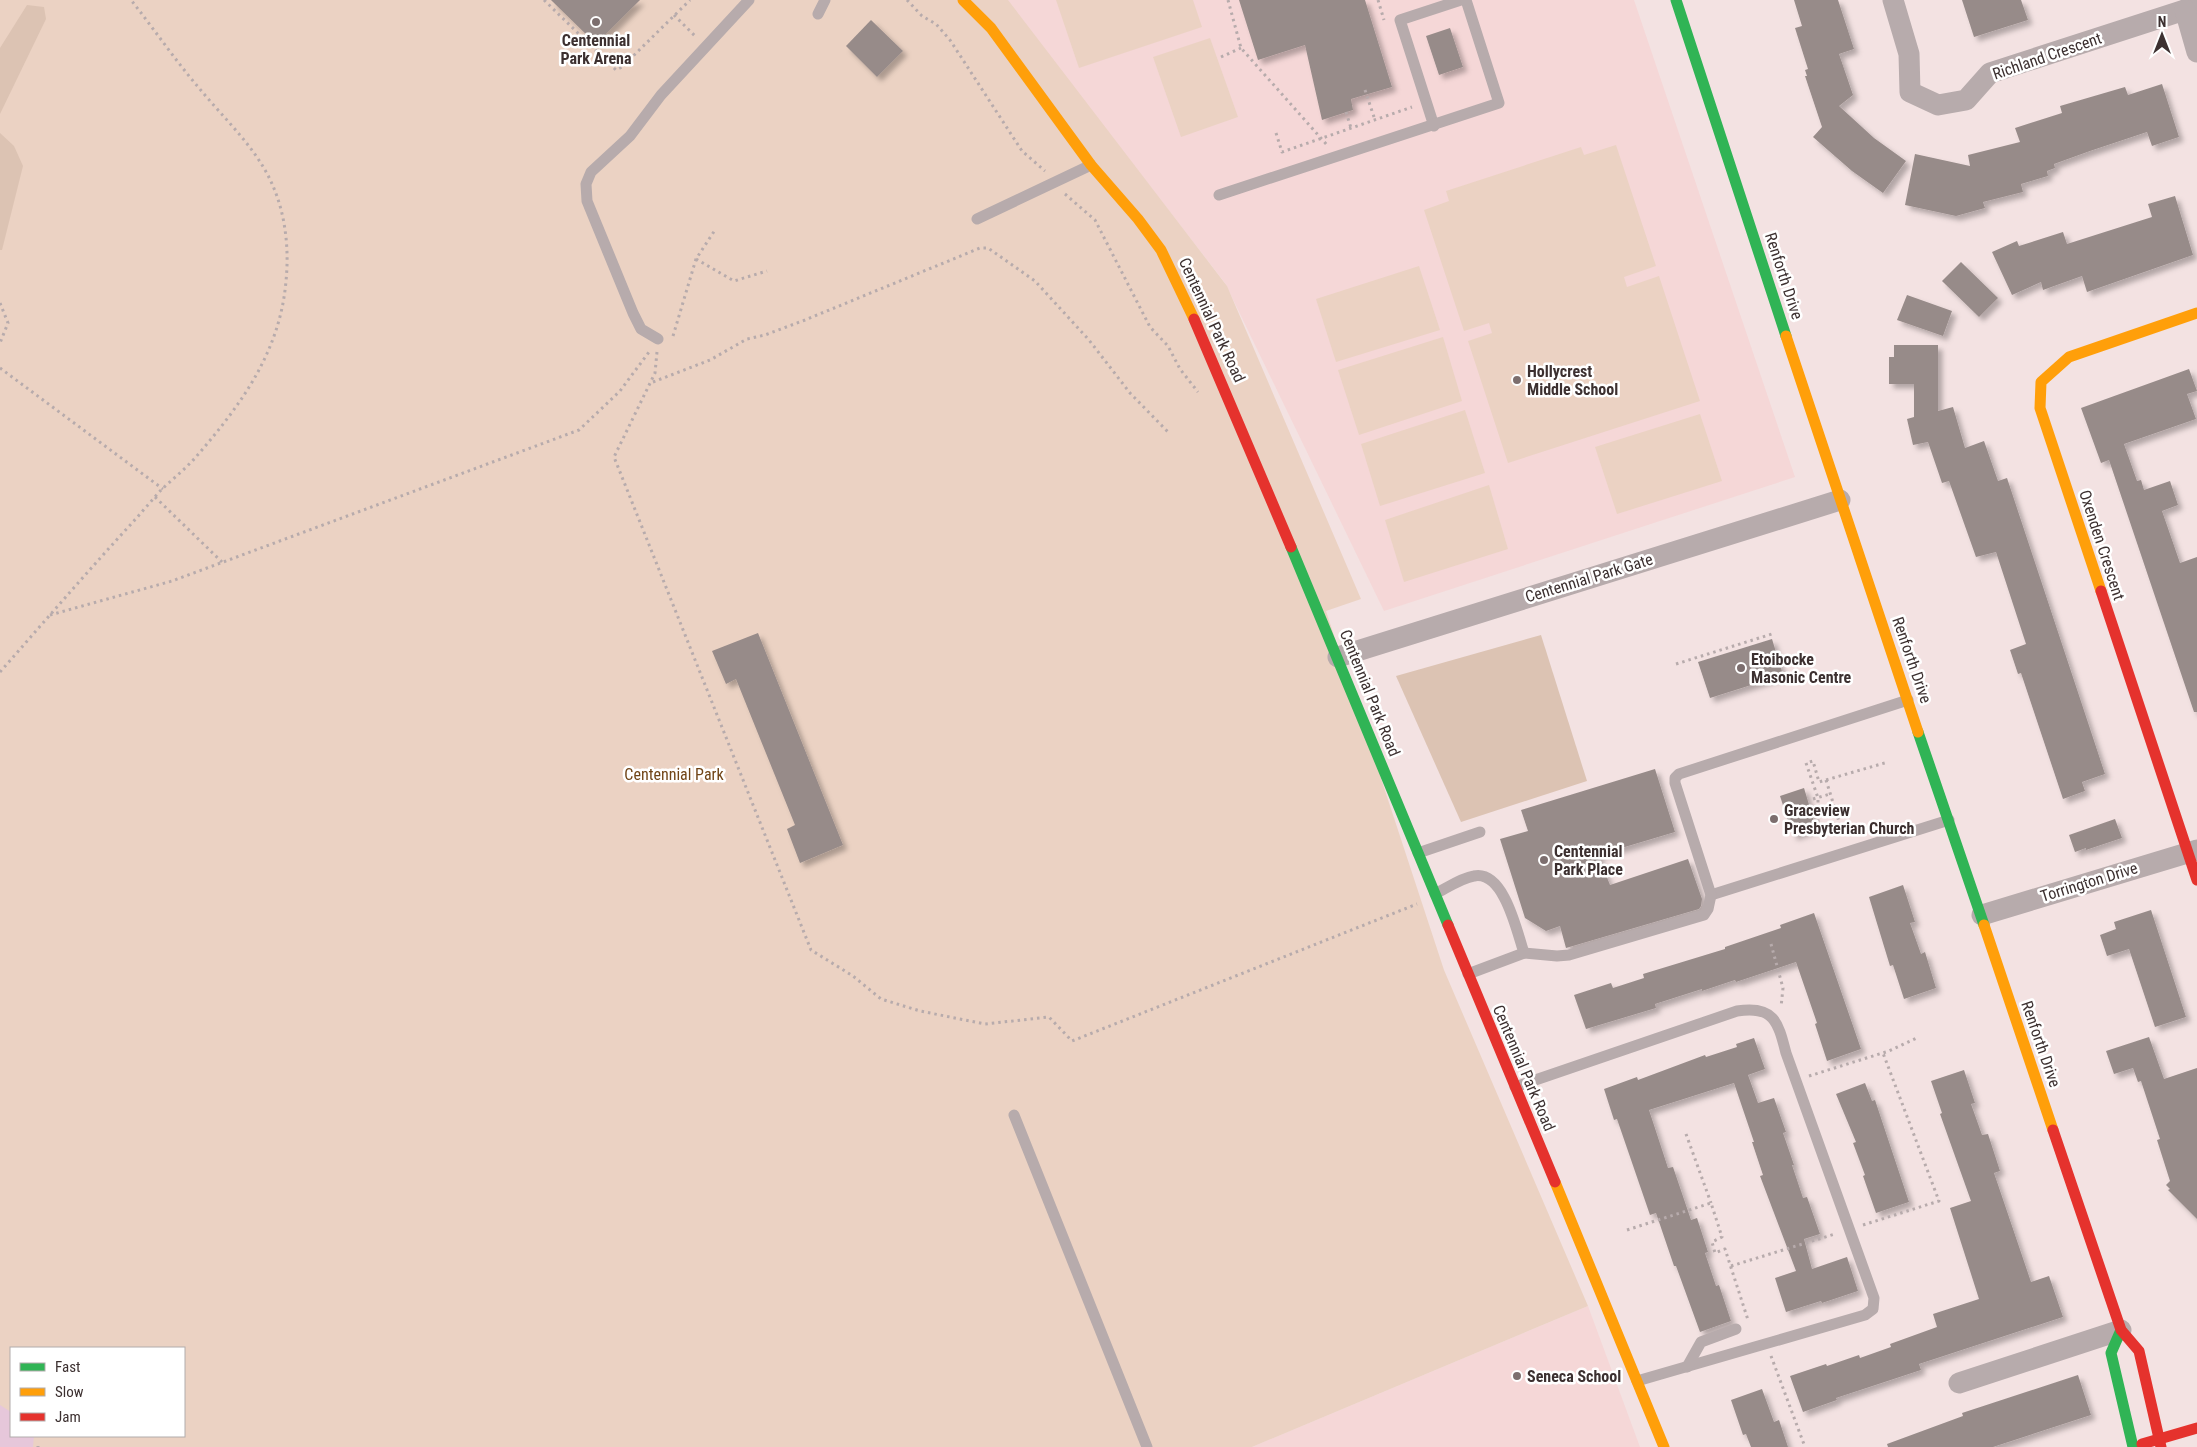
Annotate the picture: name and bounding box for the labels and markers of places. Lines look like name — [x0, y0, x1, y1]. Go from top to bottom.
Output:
marker: Centennial Park Arena — [590, 16, 602, 28]
place label: Centennial Park Arena — [561, 31, 632, 68]
place label: Hollycrest Middle School — [1527, 362, 1618, 399]
marker: Hollycrest Middle School — [1511, 374, 1523, 386]
place label: Etoibocke Masonic Centre — [1751, 650, 1852, 687]
marker: Etoibocke Masonic Centre — [1735, 662, 1747, 674]
place label: Graceview Presbyterian Church — [1784, 801, 1914, 838]
marker: Graceview Presbyterian Church — [1768, 813, 1780, 825]
place label: Centennial Park Place — [1554, 842, 1623, 879]
marker: Centennial Park Place — [1538, 854, 1550, 866]
place label: Seneca School — [1527, 1367, 1621, 1386]
marker: Seneca School — [1511, 1370, 1523, 1382]

